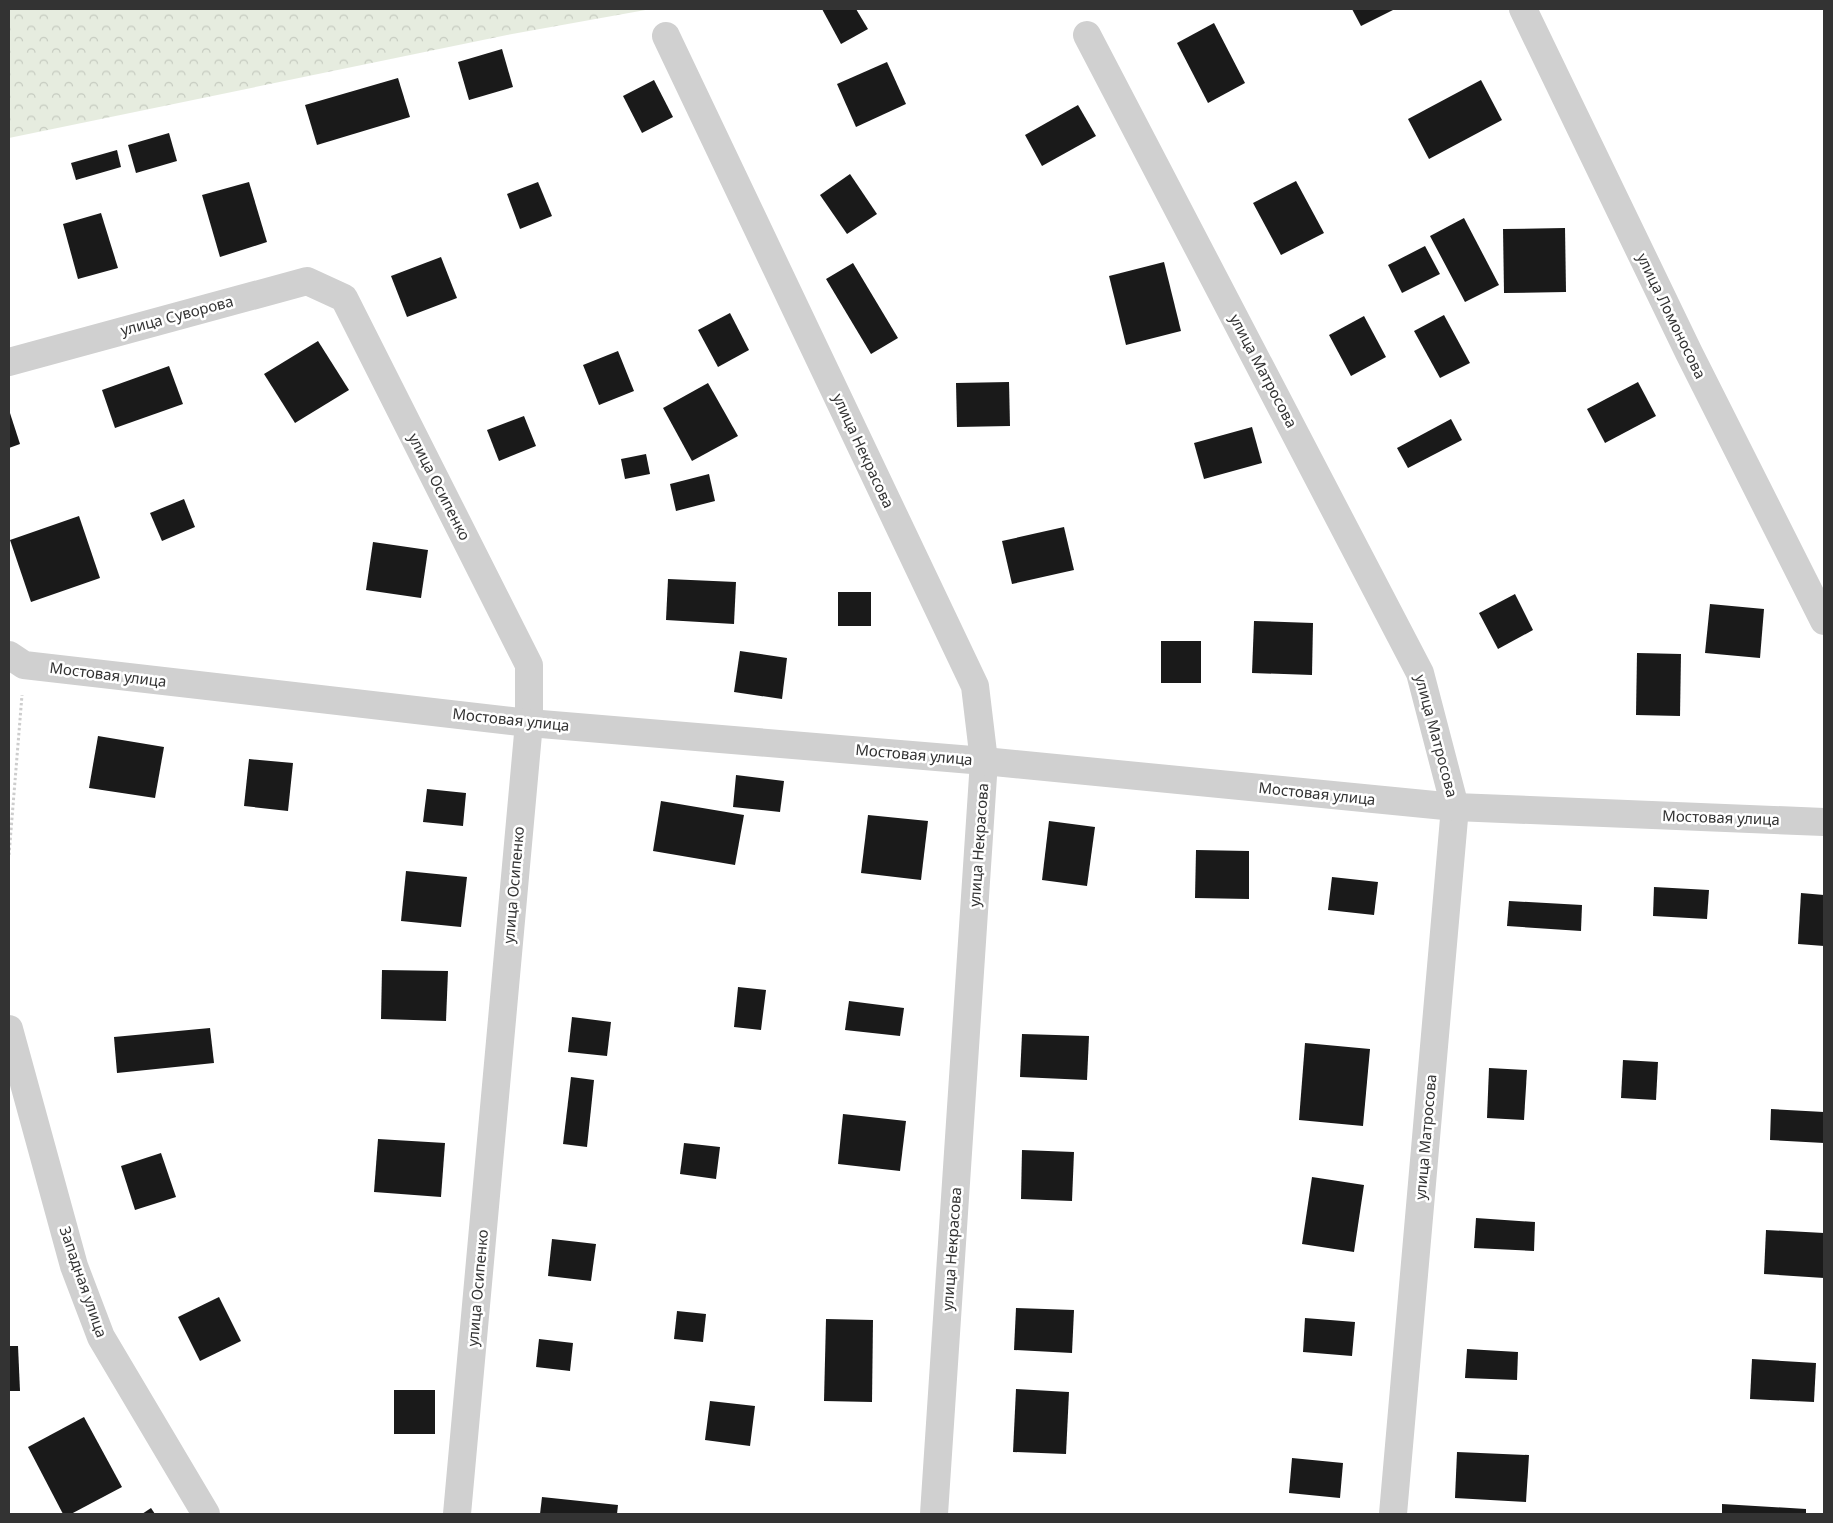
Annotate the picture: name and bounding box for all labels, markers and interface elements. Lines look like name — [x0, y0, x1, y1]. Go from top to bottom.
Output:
street label: улица Ломоносова — [1633, 249, 1711, 382]
street label: улица Суворова — [118, 290, 235, 340]
street label: улица Матросова — [1225, 310, 1302, 431]
street label: улица Некрасова — [829, 390, 899, 511]
street label: улица Осипенко — [404, 430, 476, 544]
street label: Мостовая улица — [49, 657, 168, 691]
street label: улица Матросова — [1411, 672, 1463, 799]
street label: Мостовая улица — [452, 703, 571, 735]
street label: Мостовая улица — [855, 739, 974, 769]
street label: Мостовая улица — [1258, 777, 1377, 809]
street label: улица Некрасова — [964, 782, 992, 908]
street label: Мостовая улица — [1662, 805, 1780, 829]
street label: улица Осипенко — [498, 825, 528, 944]
street label: улица Матросова — [1410, 1073, 1440, 1201]
street label: улица Некрасова — [937, 1186, 965, 1312]
street label: Западная улица — [56, 1223, 112, 1340]
street label: улица Осипенко — [462, 1228, 492, 1347]

